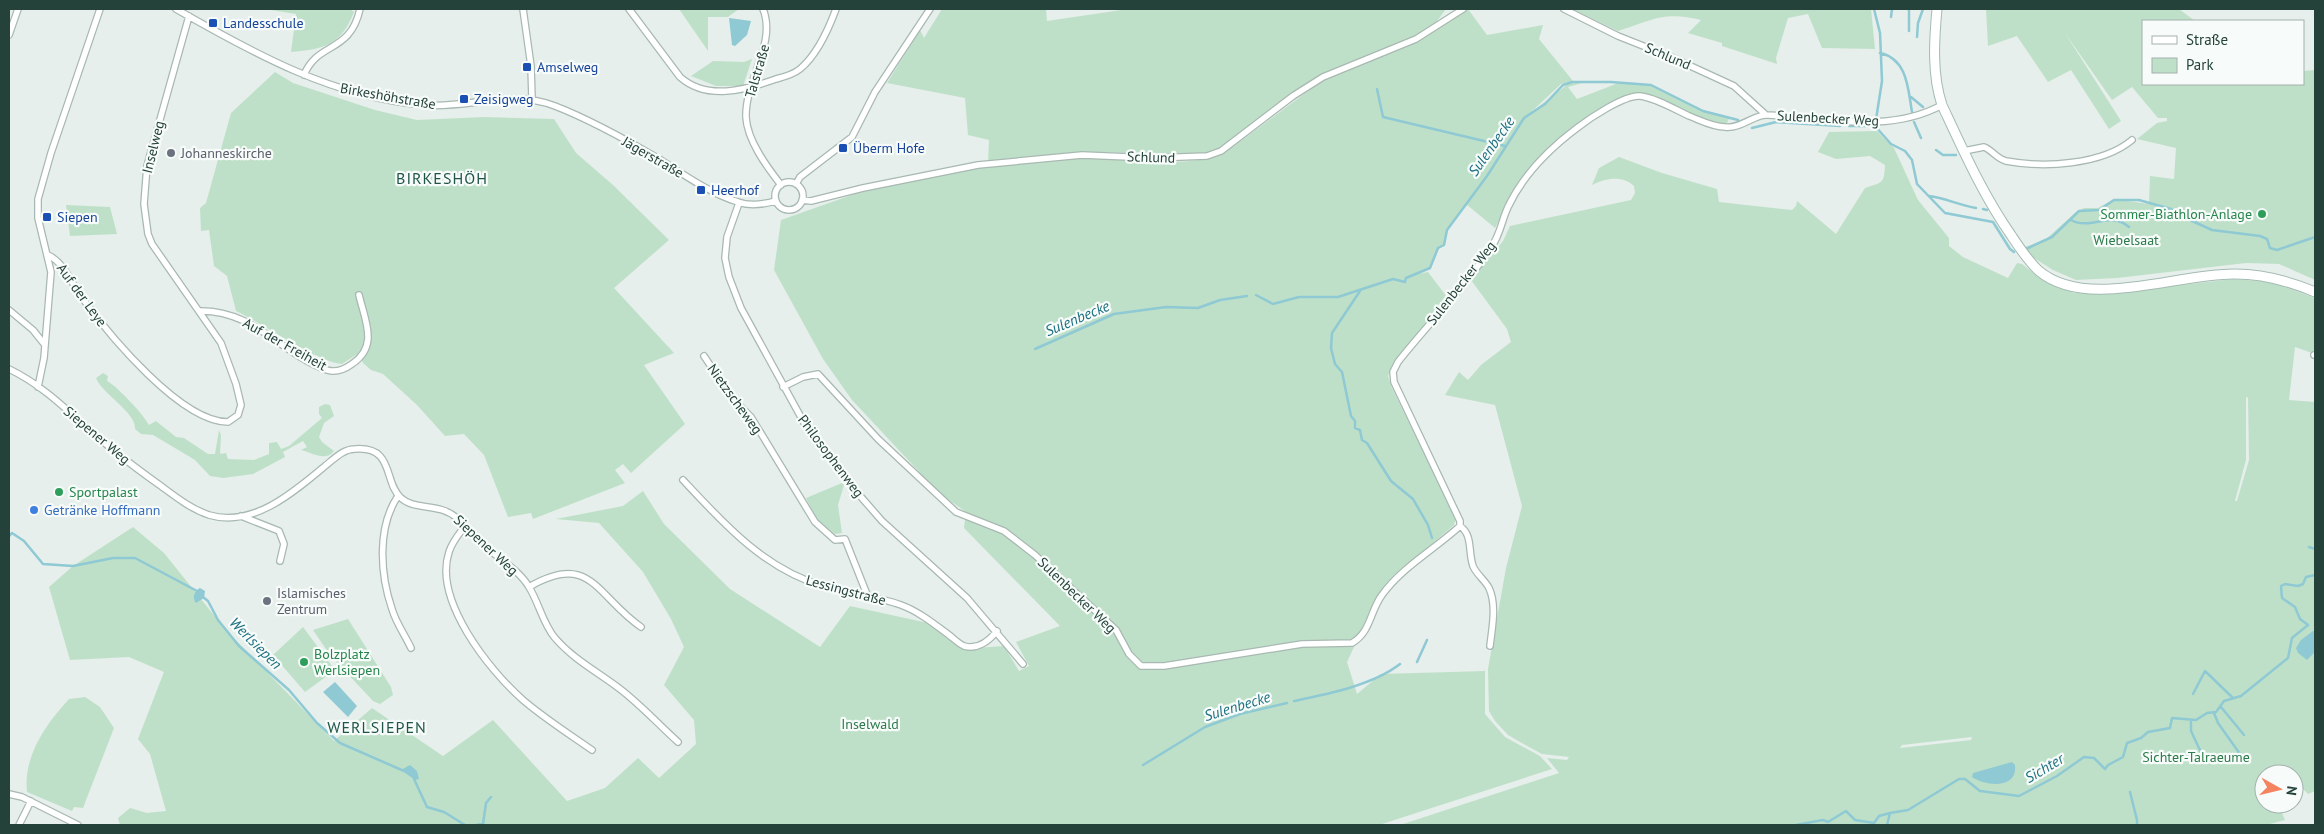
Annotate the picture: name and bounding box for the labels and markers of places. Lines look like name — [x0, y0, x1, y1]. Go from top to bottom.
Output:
place label: Landesschule — [223, 14, 304, 32]
marker: Landesschule — [207, 17, 219, 29]
place label: Amselweg — [537, 58, 598, 76]
marker: Amselweg — [521, 61, 533, 73]
place label: Zeisigweg — [474, 90, 534, 108]
marker: Zeisigweg — [458, 93, 470, 105]
place label: Überm Hofe — [853, 139, 925, 157]
marker: Überm Hofe — [837, 142, 849, 154]
place label: Johanneskirche — [180, 144, 272, 162]
marker: Johanneskirche — [165, 147, 177, 159]
place label: Heerhof — [711, 181, 759, 199]
marker: Heerhof — [695, 184, 707, 196]
place label: Sommer-Biathlon-Anlage — [2100, 205, 2252, 223]
place label: Siepen — [57, 208, 98, 226]
marker: Sommer-Biathlon-Anlage — [2256, 208, 2268, 220]
marker: Siepen — [41, 211, 53, 223]
place label: Sportpalast — [69, 483, 138, 501]
marker: Sportpalast — [53, 486, 65, 498]
place label: Getränke Hoffmann — [44, 501, 160, 519]
marker: Getränke Hoffmann — [28, 504, 40, 516]
place label: Islamisches Zentrum — [277, 584, 346, 618]
marker: Islamisches Zentrum — [261, 595, 273, 607]
place label: Bolzplatz Werlsiepen — [314, 645, 380, 679]
marker: Bolzplatz Werlsiepen — [298, 656, 310, 668]

